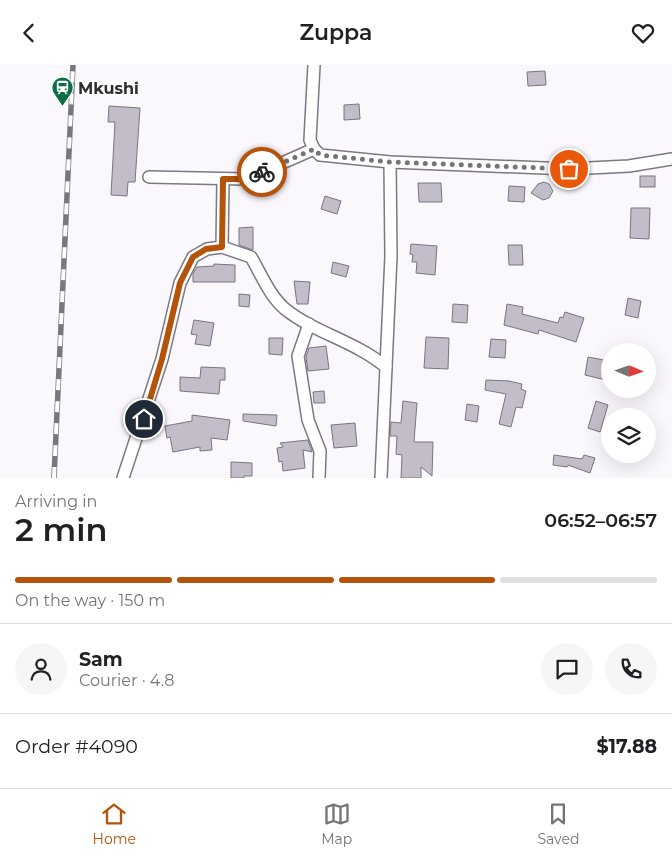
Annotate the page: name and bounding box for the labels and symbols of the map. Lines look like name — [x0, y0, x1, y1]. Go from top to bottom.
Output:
station icon: Mkushi — [50, 76, 74, 107]
place label: Mkushi — [78, 79, 139, 98]
courier — [237, 147, 287, 197]
pin — [548, 148, 590, 190]
north arrow — [601, 343, 656, 397]
pin — [123, 398, 165, 440]

